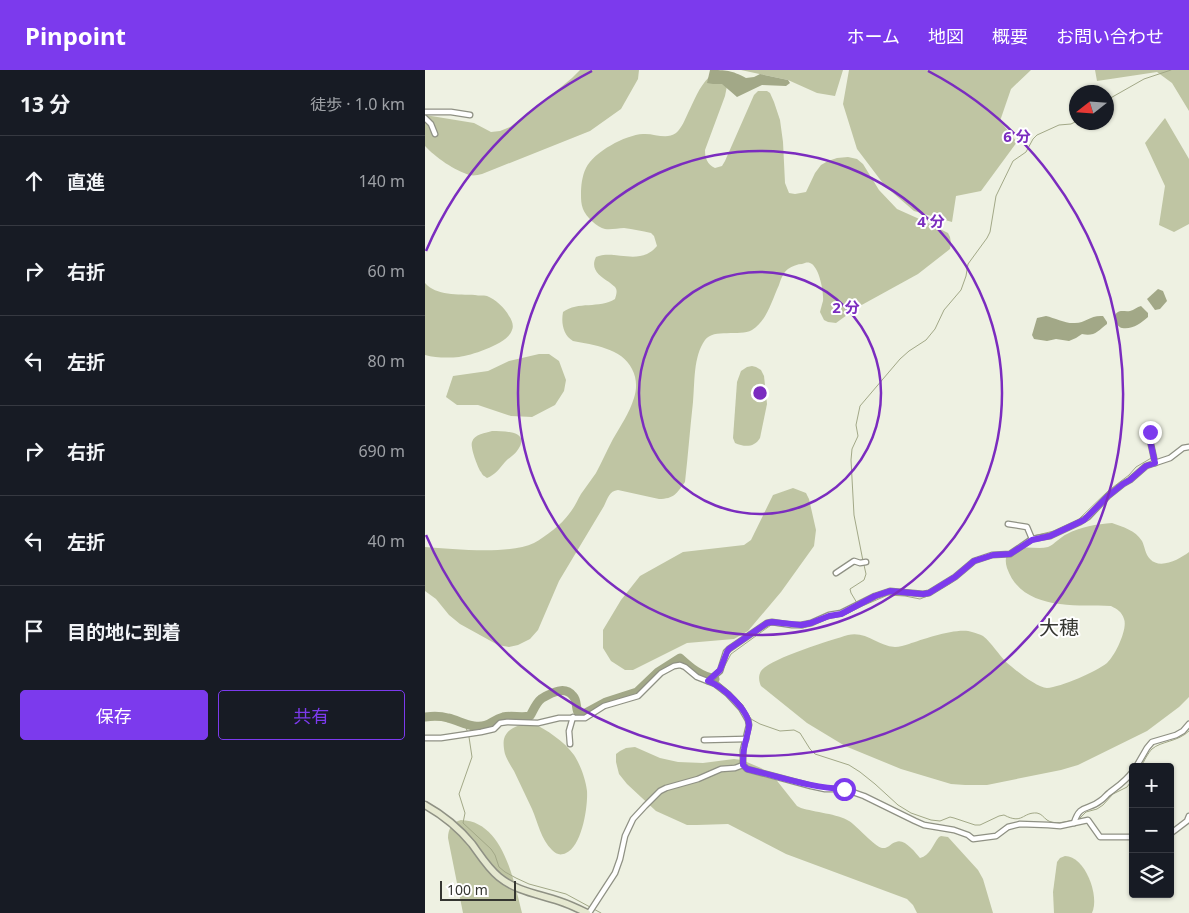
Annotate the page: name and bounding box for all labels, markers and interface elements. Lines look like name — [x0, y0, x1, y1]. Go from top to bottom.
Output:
text: Pinpoint — [25, 19, 126, 52]
text: ホーム — [847, 24, 900, 48]
text: 地図 — [928, 24, 964, 48]
text: 概要 — [992, 24, 1028, 48]
text: お問い合わせ — [1056, 24, 1164, 48]
north arrow — [1069, 85, 1114, 130]
text: 13 分 — [20, 90, 70, 118]
text: 徒歩 · 1.0 km — [310, 93, 405, 115]
text: 6 分 — [1003, 126, 1031, 146]
icon: ahead — [20, 167, 48, 195]
text: 直進 — [67, 169, 105, 195]
text: 140 m — [358, 170, 405, 192]
text: 4 分 — [917, 211, 945, 231]
icon: right — [20, 257, 48, 285]
text: 右折 — [67, 259, 105, 285]
text: 60 m — [368, 260, 405, 282]
text: 2 分 — [832, 297, 860, 317]
icon: left — [20, 347, 48, 375]
text: 左折 — [67, 349, 105, 375]
text: 80 m — [368, 350, 405, 372]
centre of rings — [751, 384, 769, 402]
route end — [1139, 421, 1162, 444]
icon: right — [20, 437, 48, 465]
text: 右折 — [67, 439, 105, 465]
text: 690 m — [358, 440, 405, 462]
icon: left — [20, 527, 48, 555]
text: 左折 — [67, 529, 105, 555]
text: 40 m — [368, 530, 405, 552]
district label: 大穂 — [1039, 614, 1079, 641]
icon: arrive — [20, 617, 48, 645]
text: 目的地に到着 — [67, 619, 181, 645]
button: 保存 — [20, 690, 208, 740]
button: 共有 — [218, 690, 405, 740]
map controls — [1129, 763, 1174, 898]
button: + — [1129, 763, 1174, 808]
route start — [833, 778, 856, 801]
button: − — [1129, 808, 1174, 853]
button: layers — [1129, 853, 1174, 898]
scale bar — [440, 878, 516, 901]
text: 100 m — [447, 880, 488, 899]

